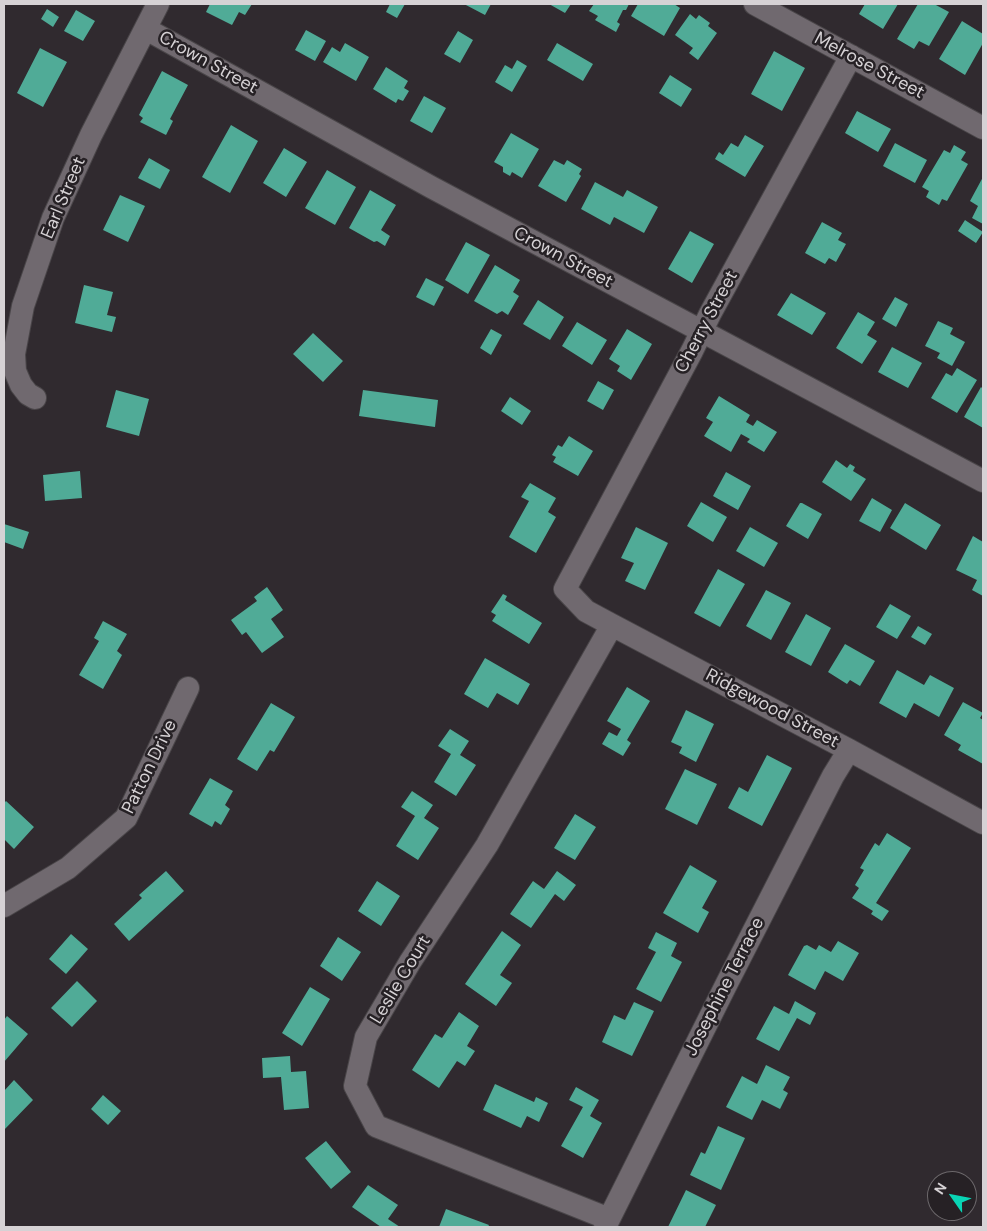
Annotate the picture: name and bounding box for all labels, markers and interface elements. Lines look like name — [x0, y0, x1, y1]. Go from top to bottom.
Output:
street label: Crown Street — [155, 27, 261, 99]
street label: Melrose Street — [810, 28, 928, 104]
street label: Earl Street — [37, 154, 91, 242]
street label: Crown Street — [510, 223, 616, 293]
street label: Cherry Street — [671, 267, 743, 377]
street label: Ridgewood Street — [702, 665, 842, 753]
street label: Patton Drive — [118, 716, 182, 818]
street label: Josephine Terrace — [681, 914, 769, 1060]
street label: Leslie Court — [366, 932, 436, 1028]
north arrow — [927, 1171, 977, 1221]
text: N — [930, 1179, 951, 1198]

